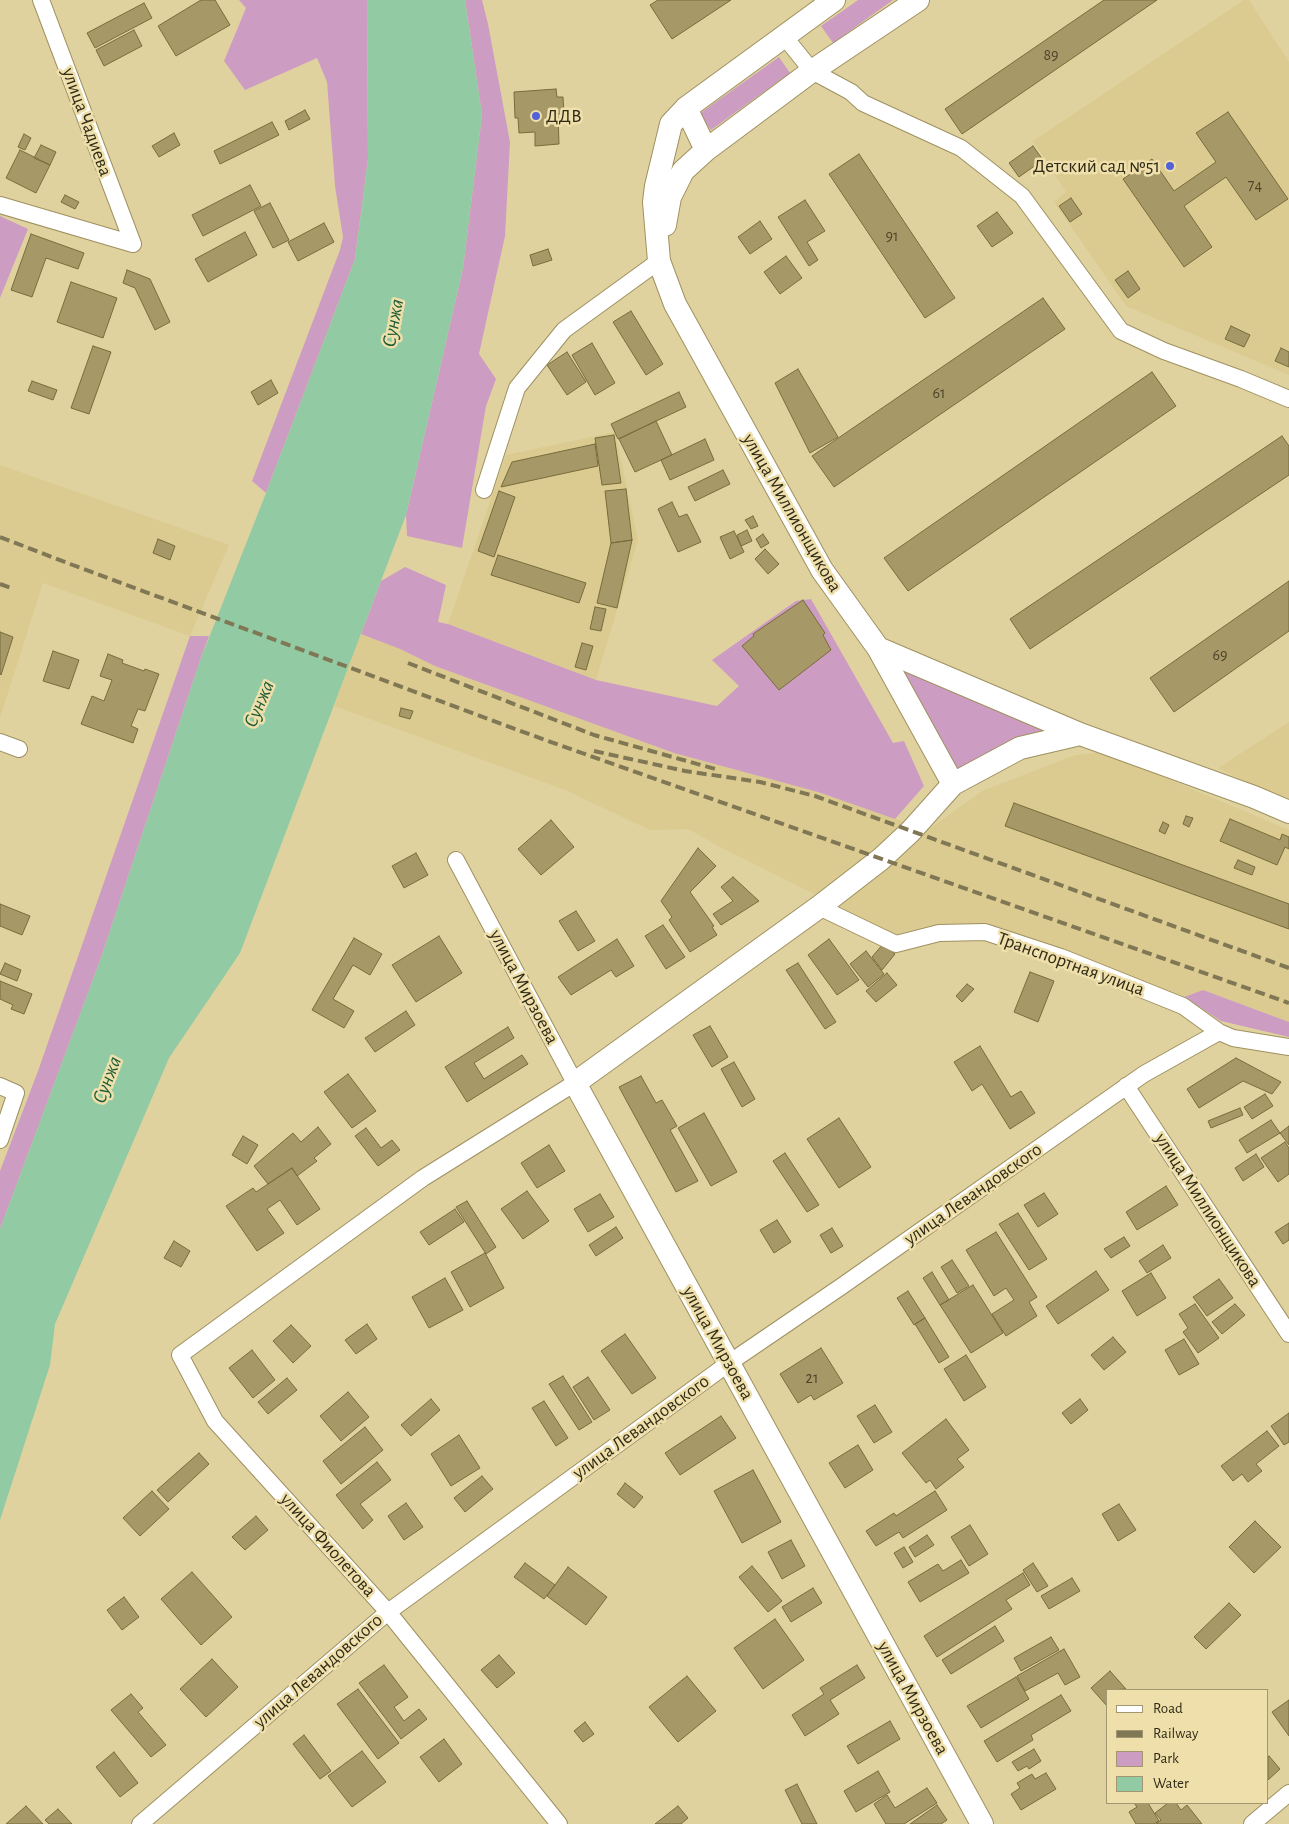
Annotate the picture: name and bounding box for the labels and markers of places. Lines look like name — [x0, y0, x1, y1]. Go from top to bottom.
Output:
place label: ДДВ — [546, 105, 582, 127]
marker: ДДВ — [530, 110, 542, 122]
place label: Детский сад №51 — [1033, 155, 1160, 177]
marker: Детский сад №51 — [1164, 160, 1176, 172]

